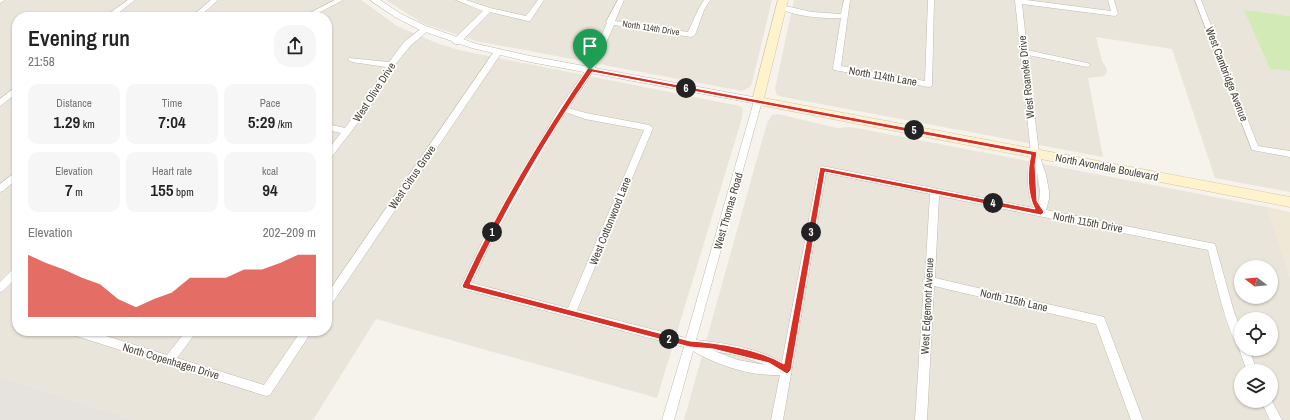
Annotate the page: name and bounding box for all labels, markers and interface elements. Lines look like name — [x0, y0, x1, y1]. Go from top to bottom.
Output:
street label: North 114th Drive — [622, 18, 680, 38]
text: Evening run — [28, 23, 130, 53]
button: share — [274, 25, 316, 67]
street label: West Cambridge Avenue — [1203, 25, 1251, 123]
pin — [573, 29, 607, 70]
icon: arrive — [579, 35, 601, 57]
street label: West Roanoke Drive — [1015, 35, 1037, 119]
text: 21:58 — [28, 53, 55, 70]
street label: West Olive Drive — [350, 60, 398, 124]
street label: North 114th Lane — [848, 63, 918, 89]
pin: 6 — [676, 78, 696, 98]
text: 6 — [683, 81, 689, 95]
text: Distance — [56, 96, 92, 110]
text: Time — [162, 96, 182, 110]
text: Pace — [260, 96, 280, 110]
text: 1.29 — [53, 110, 80, 133]
text: 7:04 — [158, 110, 186, 133]
text: 5:29 — [248, 110, 275, 133]
text: km — [80, 117, 95, 131]
text: /km — [275, 117, 292, 131]
pin: 5 — [904, 120, 924, 140]
text: 5 — [911, 123, 917, 137]
street label: West Citrus Grove — [385, 142, 439, 212]
street label: North Avondale Boulevard — [1054, 150, 1160, 184]
text: Elevation — [55, 164, 93, 178]
text: Heart rate — [152, 164, 192, 178]
text: kcal — [262, 164, 278, 178]
street label: West Thomas Road — [710, 171, 746, 251]
street label: West Cottonwood Lane — [586, 175, 634, 267]
text: 7 — [65, 178, 73, 201]
text: 155 — [150, 178, 174, 201]
text: 94 — [262, 178, 278, 201]
text: m — [73, 185, 83, 199]
text: bpm — [174, 185, 194, 199]
pin: 4 — [983, 193, 1003, 213]
text: 4 — [990, 196, 996, 210]
street label: North 115th Drive — [1052, 208, 1124, 236]
pin: 1 — [482, 222, 502, 242]
pin: 3 — [801, 222, 821, 242]
text: Elevation — [28, 224, 72, 241]
text: 202–209 m — [263, 224, 316, 241]
text: 1 — [489, 225, 495, 239]
text: 3 — [808, 225, 814, 239]
street label: West Edgemont Avenue — [917, 257, 937, 355]
north arrow — [1234, 260, 1278, 304]
map controls — [1234, 260, 1278, 408]
street label: North 115th Lane — [979, 285, 1049, 315]
button: locate — [1234, 312, 1278, 356]
pin: 2 — [659, 329, 679, 349]
text: 2 — [666, 332, 672, 346]
street label: North Copenhagen Drive — [121, 340, 221, 382]
button: layers — [1234, 364, 1278, 408]

